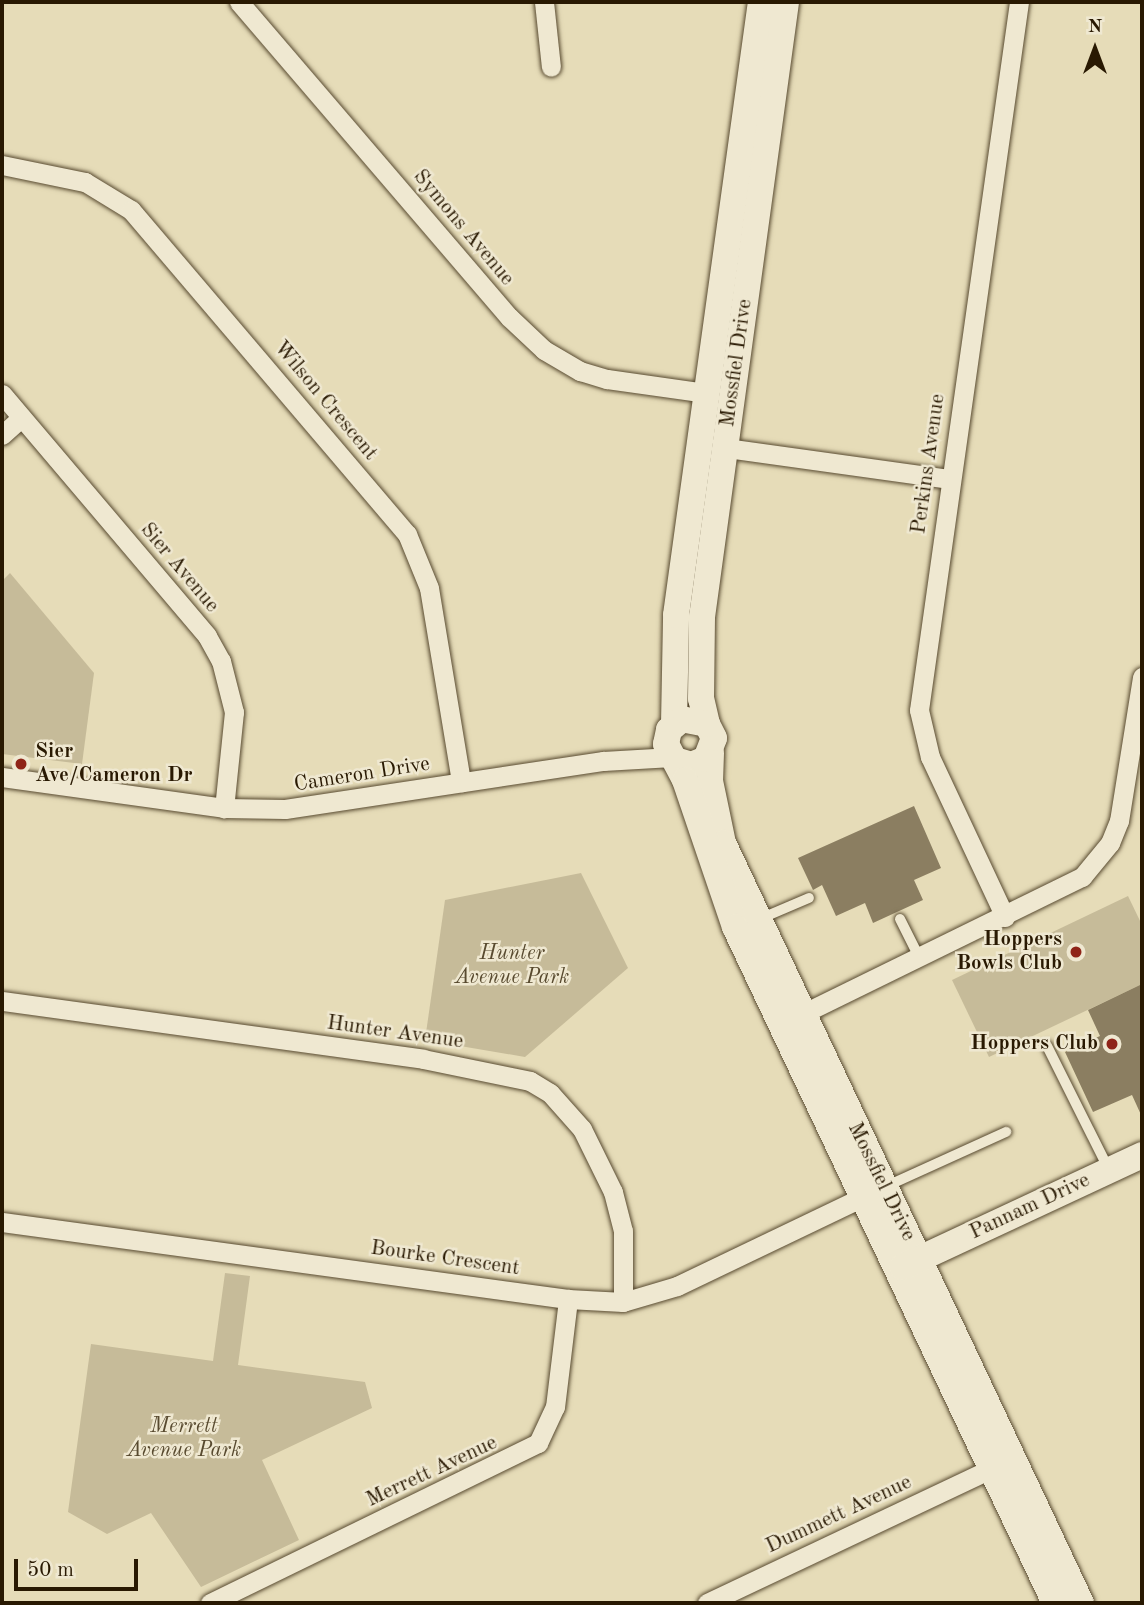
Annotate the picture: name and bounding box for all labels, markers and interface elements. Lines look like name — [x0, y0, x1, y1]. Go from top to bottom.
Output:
north arrow — [1060, 14, 1130, 84]
text: N — [1088, 18, 1102, 37]
street label: Symons Avenue — [407, 165, 519, 291]
street label: Mossfiel Drive — [716, 297, 758, 429]
street label: Wilson Crescent — [268, 336, 382, 466]
street label: Perkins Avenue — [907, 392, 951, 536]
street label: Sier Avenue — [134, 518, 224, 618]
place label: Sier Ave/Cameron Dr — [35, 739, 192, 789]
street label: Cameron Drive — [292, 752, 432, 798]
marker: Sier Ave/Cameron Dr — [13, 756, 29, 772]
place label: Hoppers Bowls Club — [956, 927, 1062, 977]
park label: Hunter Avenue Park — [455, 941, 569, 991]
marker: Hoppers Bowls Club — [1068, 944, 1084, 960]
street label: Hunter Avenue — [325, 1011, 465, 1055]
place label: Hoppers Club — [970, 1031, 1098, 1057]
marker: Hoppers Club — [1104, 1036, 1120, 1052]
street label: Mossfiel Drive — [841, 1118, 921, 1246]
street label: Pannam Drive — [966, 1168, 1094, 1246]
street label: Bourke Crescent — [369, 1236, 521, 1282]
park label: Merrett Avenue Park — [127, 1414, 241, 1464]
street label: Merrett Avenue — [363, 1431, 501, 1513]
street label: Dummett Avenue — [762, 1470, 916, 1560]
scale bar — [18, 1546, 142, 1590]
text: 50 m — [27, 1560, 74, 1581]

